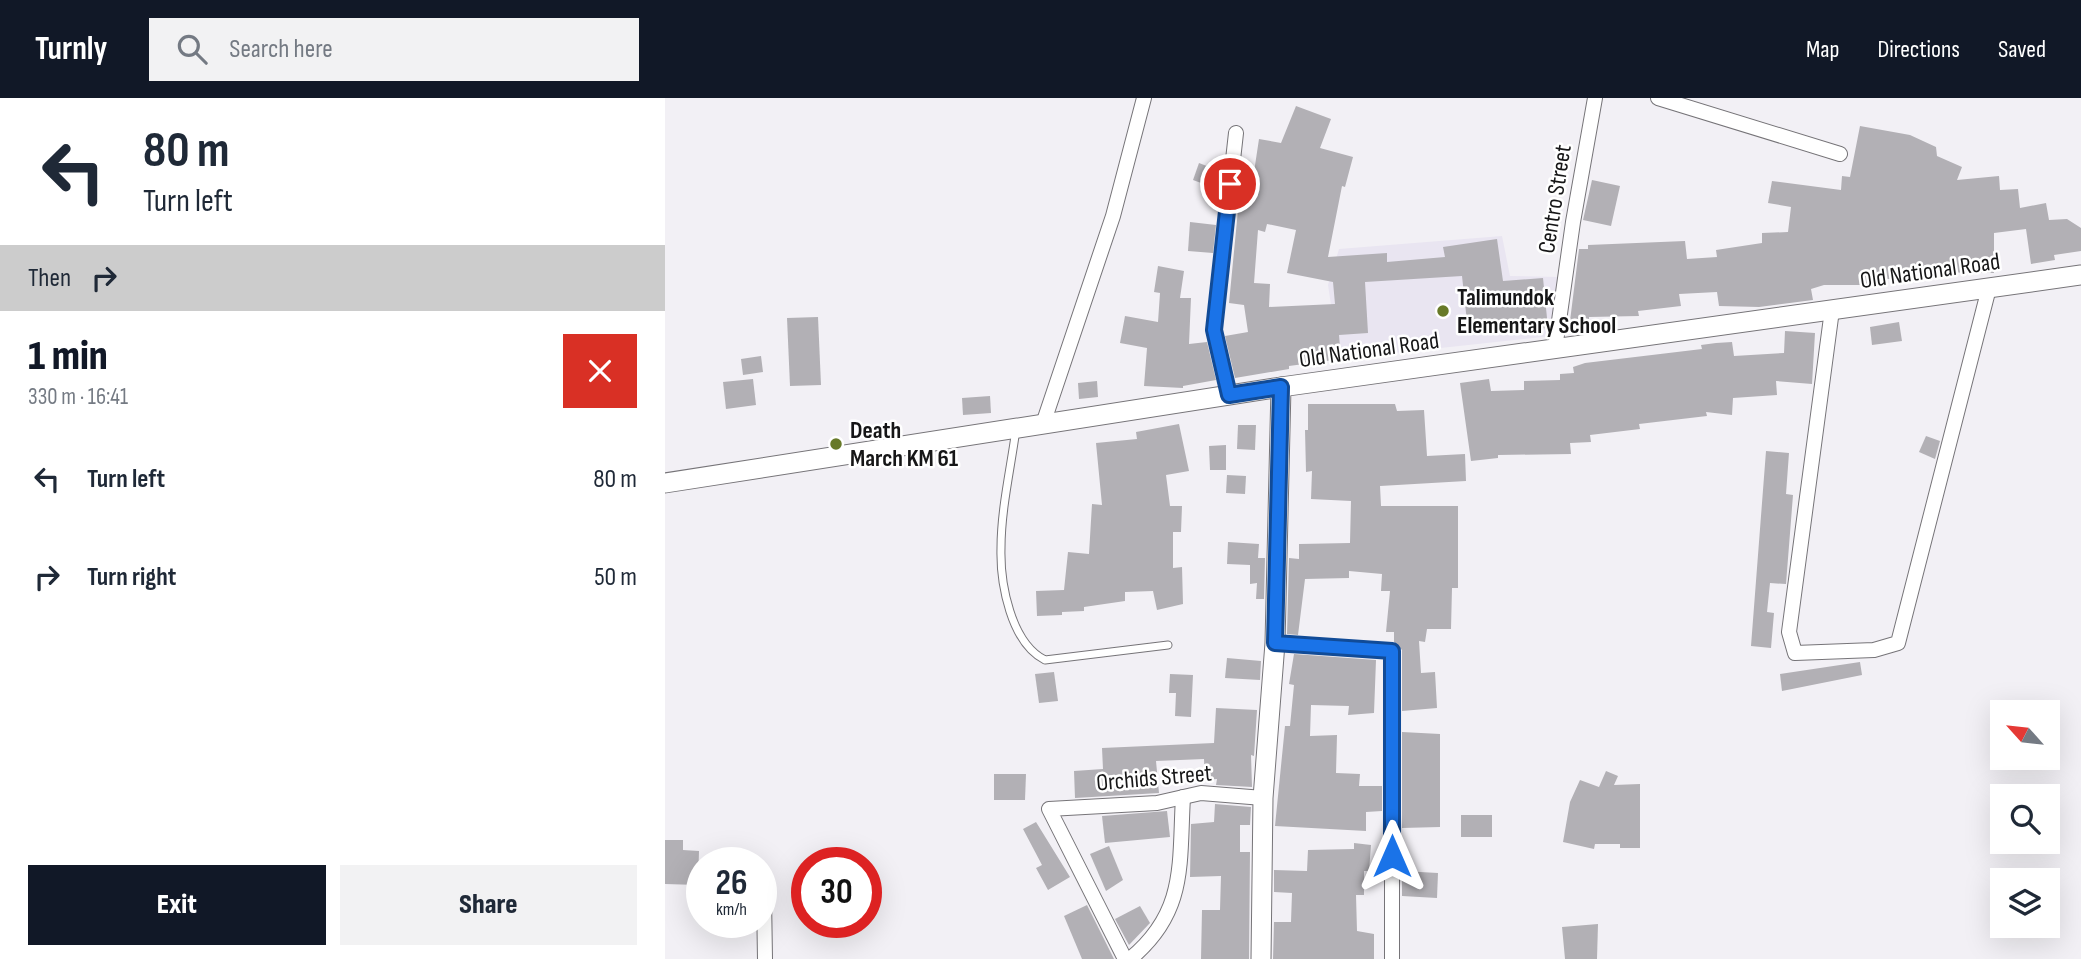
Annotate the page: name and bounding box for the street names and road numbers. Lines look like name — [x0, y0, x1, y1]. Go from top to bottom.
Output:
street label: Centro Street — [1532, 143, 1578, 255]
street label: Old National Road — [1858, 247, 2002, 295]
street label: Old National Road — [1297, 326, 1441, 374]
street label: Orchids Street — [1095, 759, 1213, 797]

